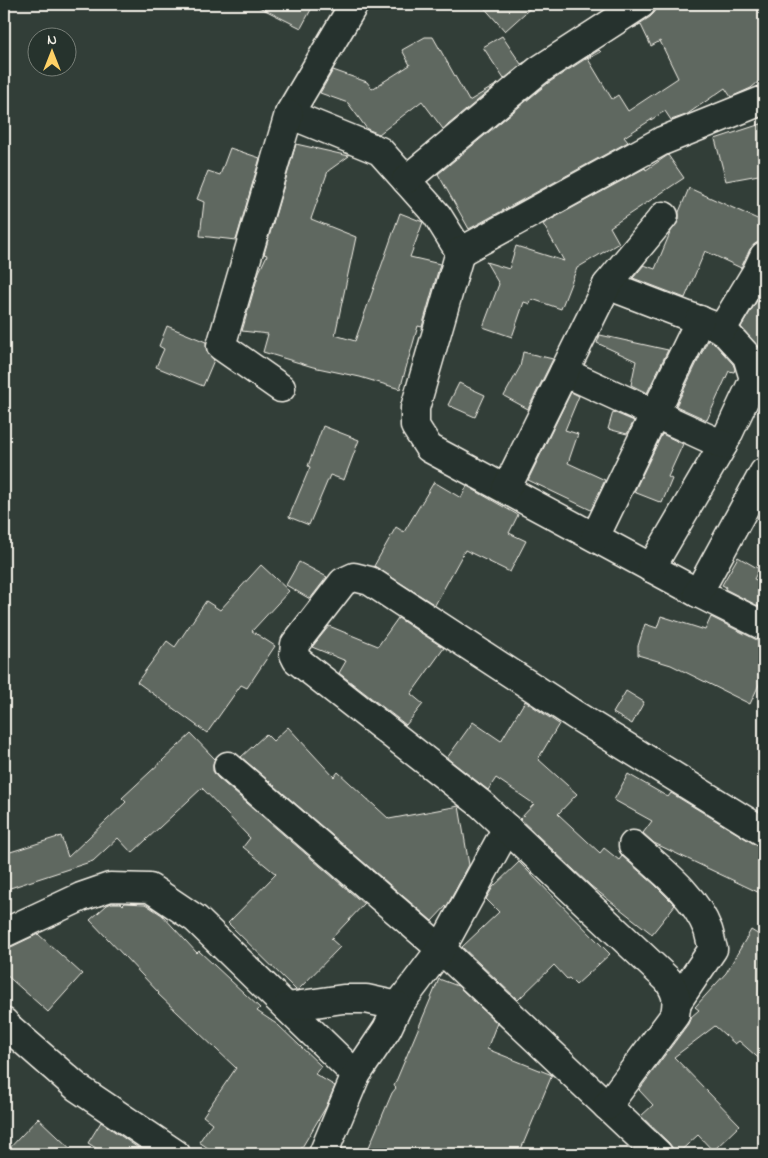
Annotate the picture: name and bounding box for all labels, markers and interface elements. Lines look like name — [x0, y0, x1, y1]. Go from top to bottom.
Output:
north arrow — [28, 28, 78, 78]
text: N — [47, 30, 57, 51]

